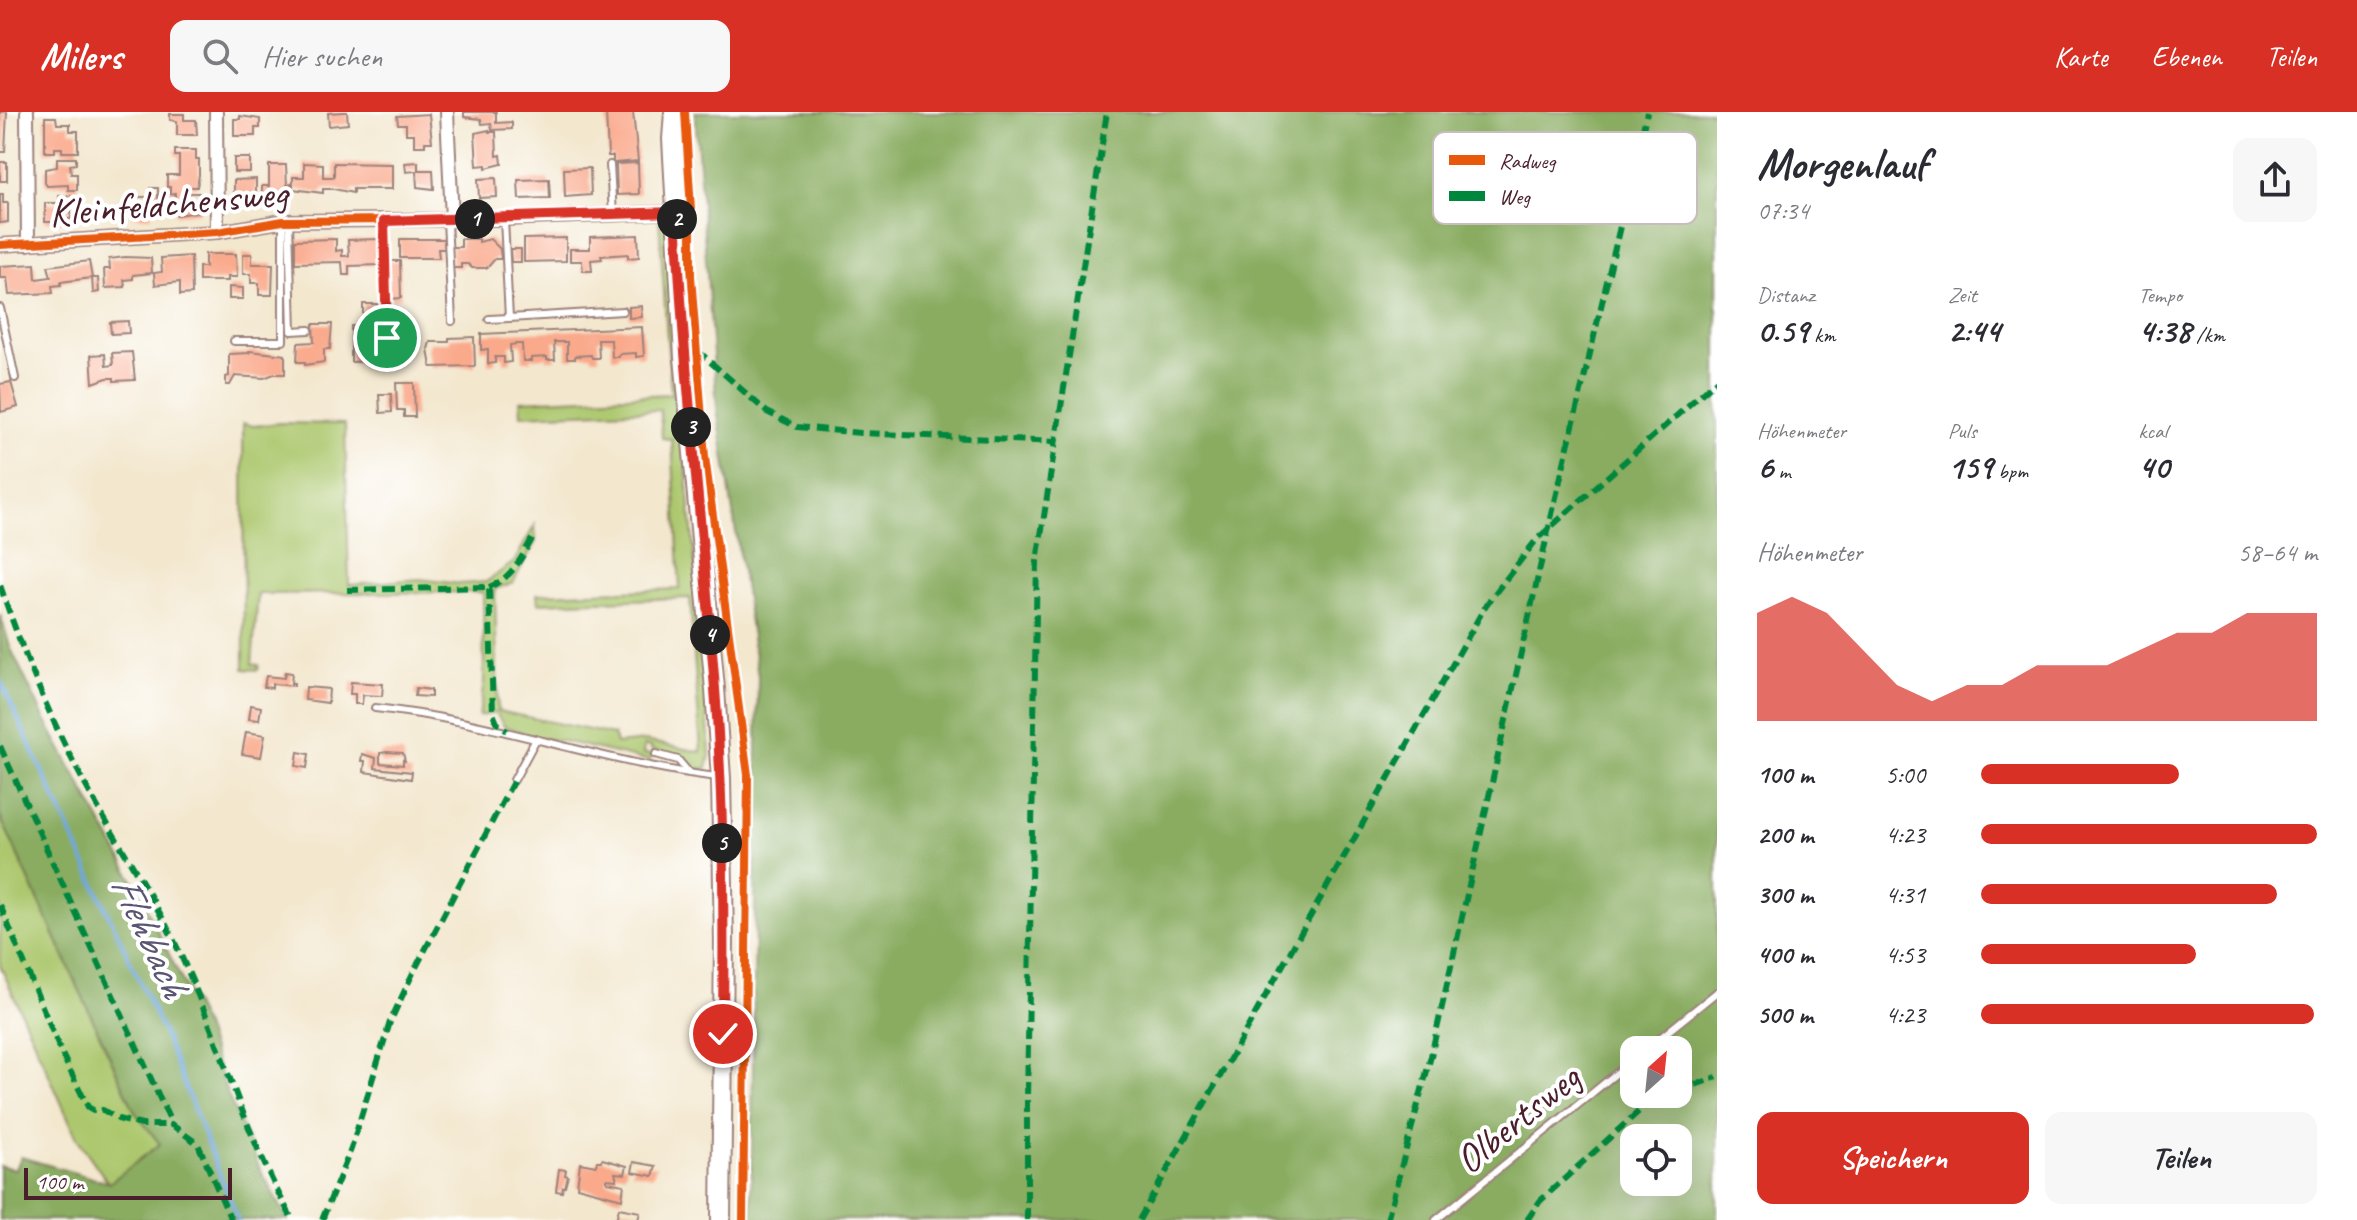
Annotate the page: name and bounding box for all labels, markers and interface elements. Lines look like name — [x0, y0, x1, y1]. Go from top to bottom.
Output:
search box — [170, 20, 730, 92]
text: Milers — [40, 33, 122, 80]
icon: search — [198, 34, 242, 78]
text: Hier suchen — [262, 37, 382, 75]
text: Karte — [2054, 39, 2108, 74]
text: Ebenen — [2152, 39, 2222, 74]
text: Teilen — [2266, 39, 2317, 74]
legend — [1433, 132, 1697, 224]
text: Morgenlauf — [1757, 136, 1928, 191]
button: share — [2233, 138, 2317, 222]
text: Radweg — [1499, 147, 1556, 175]
street label: Kleinfeldchensweg — [47, 167, 292, 238]
text: Weg — [1499, 183, 1531, 211]
text: 07:34 — [1757, 194, 1809, 227]
pin: 1 — [455, 199, 495, 239]
pin: 2 — [657, 199, 697, 239]
text: 1 — [470, 205, 480, 233]
text: 2 — [672, 205, 682, 233]
text: Distanz — [1757, 281, 1815, 309]
text: Zeit — [1948, 281, 1977, 309]
text: Tempo — [2138, 281, 2182, 309]
pin — [353, 304, 421, 372]
text: 0.59 — [1757, 309, 1809, 352]
text: 2:44 — [1948, 309, 2000, 352]
text: 4:38 — [2138, 309, 2191, 352]
icon: arrive — [365, 316, 409, 360]
text: km — [1809, 321, 1836, 349]
text: /km — [2191, 321, 2225, 349]
pin: 3 — [671, 407, 711, 447]
text: 3 — [686, 413, 696, 441]
text: Höhenmeter — [1757, 417, 1846, 445]
text: Puls — [1948, 417, 1977, 445]
text: kcal — [2138, 417, 2167, 445]
text: 6 — [1757, 445, 1773, 488]
text: 159 — [1948, 445, 1993, 488]
text: 40 — [2138, 445, 2169, 488]
text: m — [1773, 457, 1791, 485]
text: bpm — [1993, 457, 2028, 485]
text: Höhenmeter — [1757, 536, 1862, 569]
text: 58–64 m — [2238, 536, 2317, 569]
pin: 4 — [690, 615, 730, 655]
text: 4 — [705, 621, 715, 649]
text: 100 m — [1757, 758, 1813, 791]
text: 5:00 — [1885, 758, 1925, 791]
text: 200 m — [1757, 818, 1813, 851]
text: 4:23 — [1885, 818, 1925, 851]
pin: 5 — [702, 823, 742, 863]
text: 5 — [717, 829, 727, 857]
water label: Flehbach — [98, 866, 202, 1008]
text: 300 m — [1757, 878, 1813, 911]
text: 4:31 — [1885, 878, 1925, 911]
text: 400 m — [1757, 938, 1813, 971]
text: 4:53 — [1885, 938, 1925, 971]
text: 500 m — [1757, 998, 1813, 1031]
text: 4:23 — [1885, 998, 1925, 1031]
pin — [689, 1000, 757, 1068]
icon: check — [701, 1012, 745, 1056]
north arrow — [1620, 1036, 1692, 1108]
map controls — [1620, 1036, 1692, 1196]
street label: Olbertsweg — [1445, 1052, 1592, 1184]
button: Speichern — [1757, 1112, 2029, 1204]
button: Teilen — [2045, 1112, 2317, 1204]
button: locate — [1620, 1124, 1692, 1196]
scale bar — [24, 1164, 232, 1200]
text: 100 m — [36, 1168, 83, 1196]

